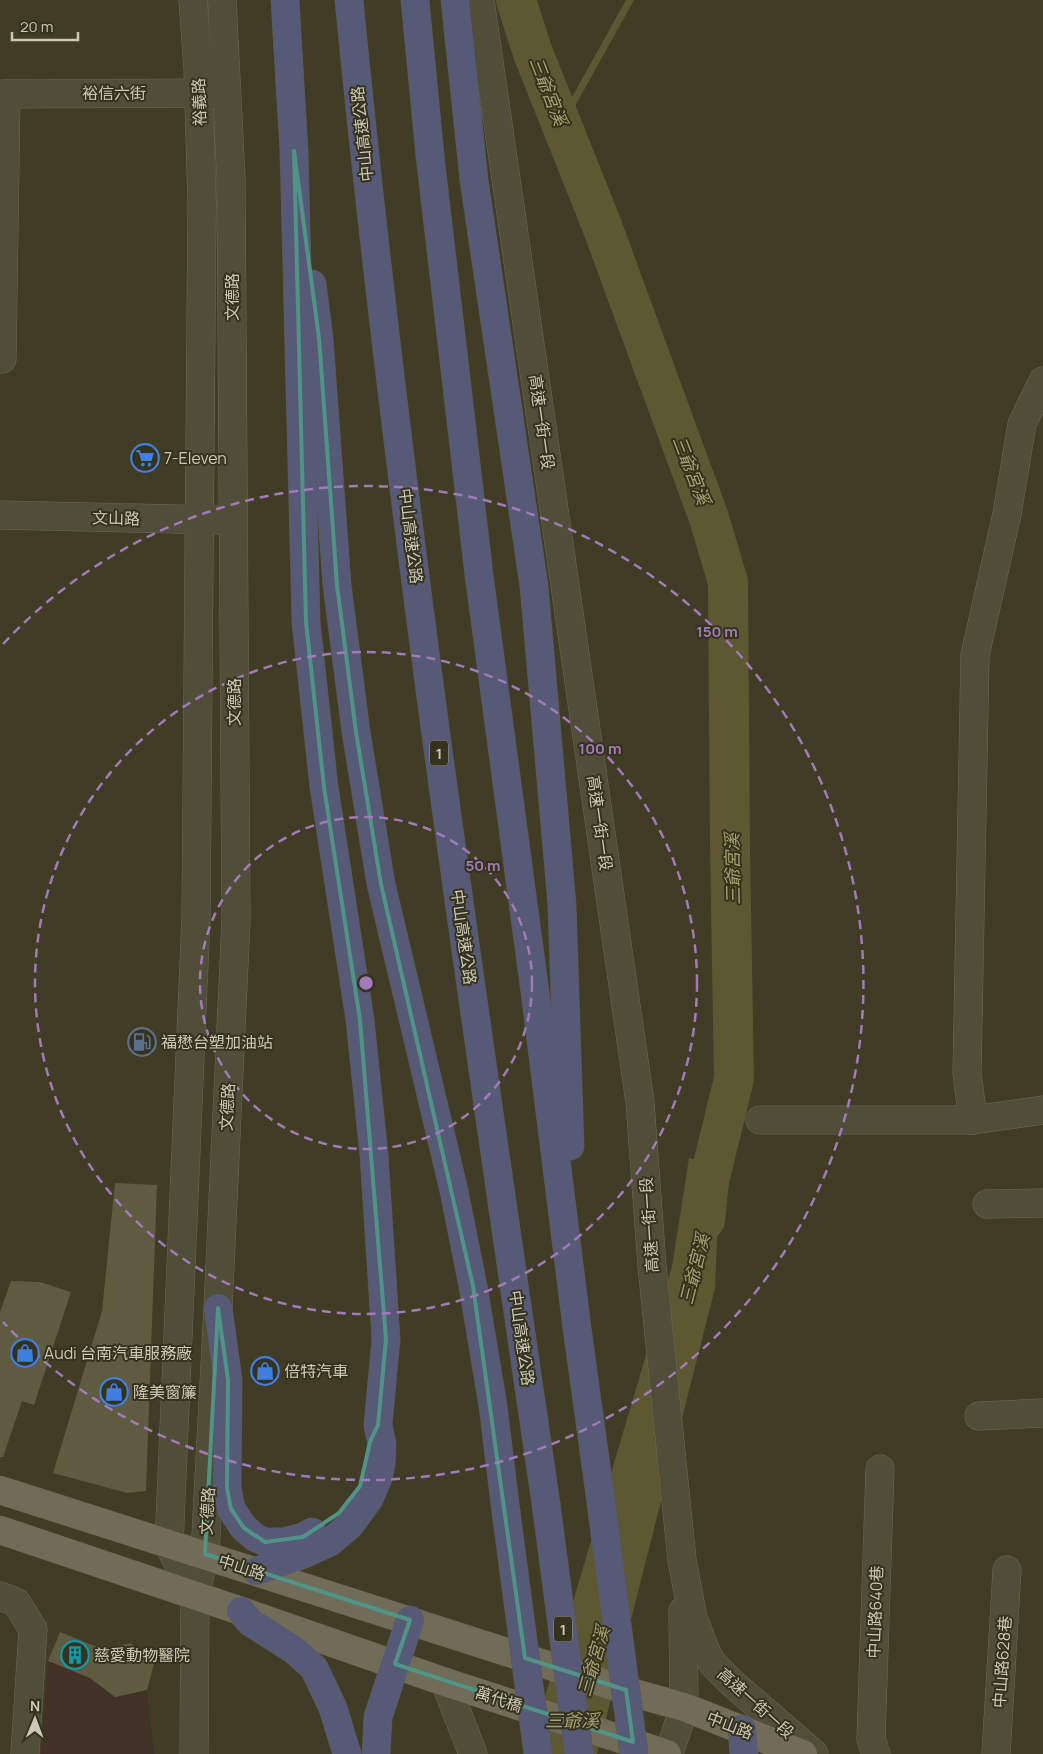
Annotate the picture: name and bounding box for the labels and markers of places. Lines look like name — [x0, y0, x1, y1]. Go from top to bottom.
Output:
supermarket icon: 7-Eleven — [130, 443, 160, 473]
place label: 7-Eleven — [164, 447, 227, 469]
centre of rings — [357, 974, 375, 992]
fuel station icon: 福懋台塑加油站 — [127, 1027, 157, 1057]
place label: 福懋台塑加油站 — [161, 1031, 273, 1053]
shop icon: Audi 台南汽車服務廠 — [10, 1338, 40, 1368]
place label: Audi 台南汽車服務廠 — [44, 1342, 192, 1364]
shop icon: 倍特汽車 — [250, 1356, 280, 1386]
place label: 倍特汽車 — [284, 1360, 348, 1382]
shop icon: 隆美窗簾 — [99, 1377, 129, 1407]
place label: 隆美窗簾 — [133, 1381, 197, 1403]
building icon: 慈愛動物醫院 — [60, 1640, 90, 1670]
place label: 慈愛動物醫院 — [94, 1644, 190, 1666]

